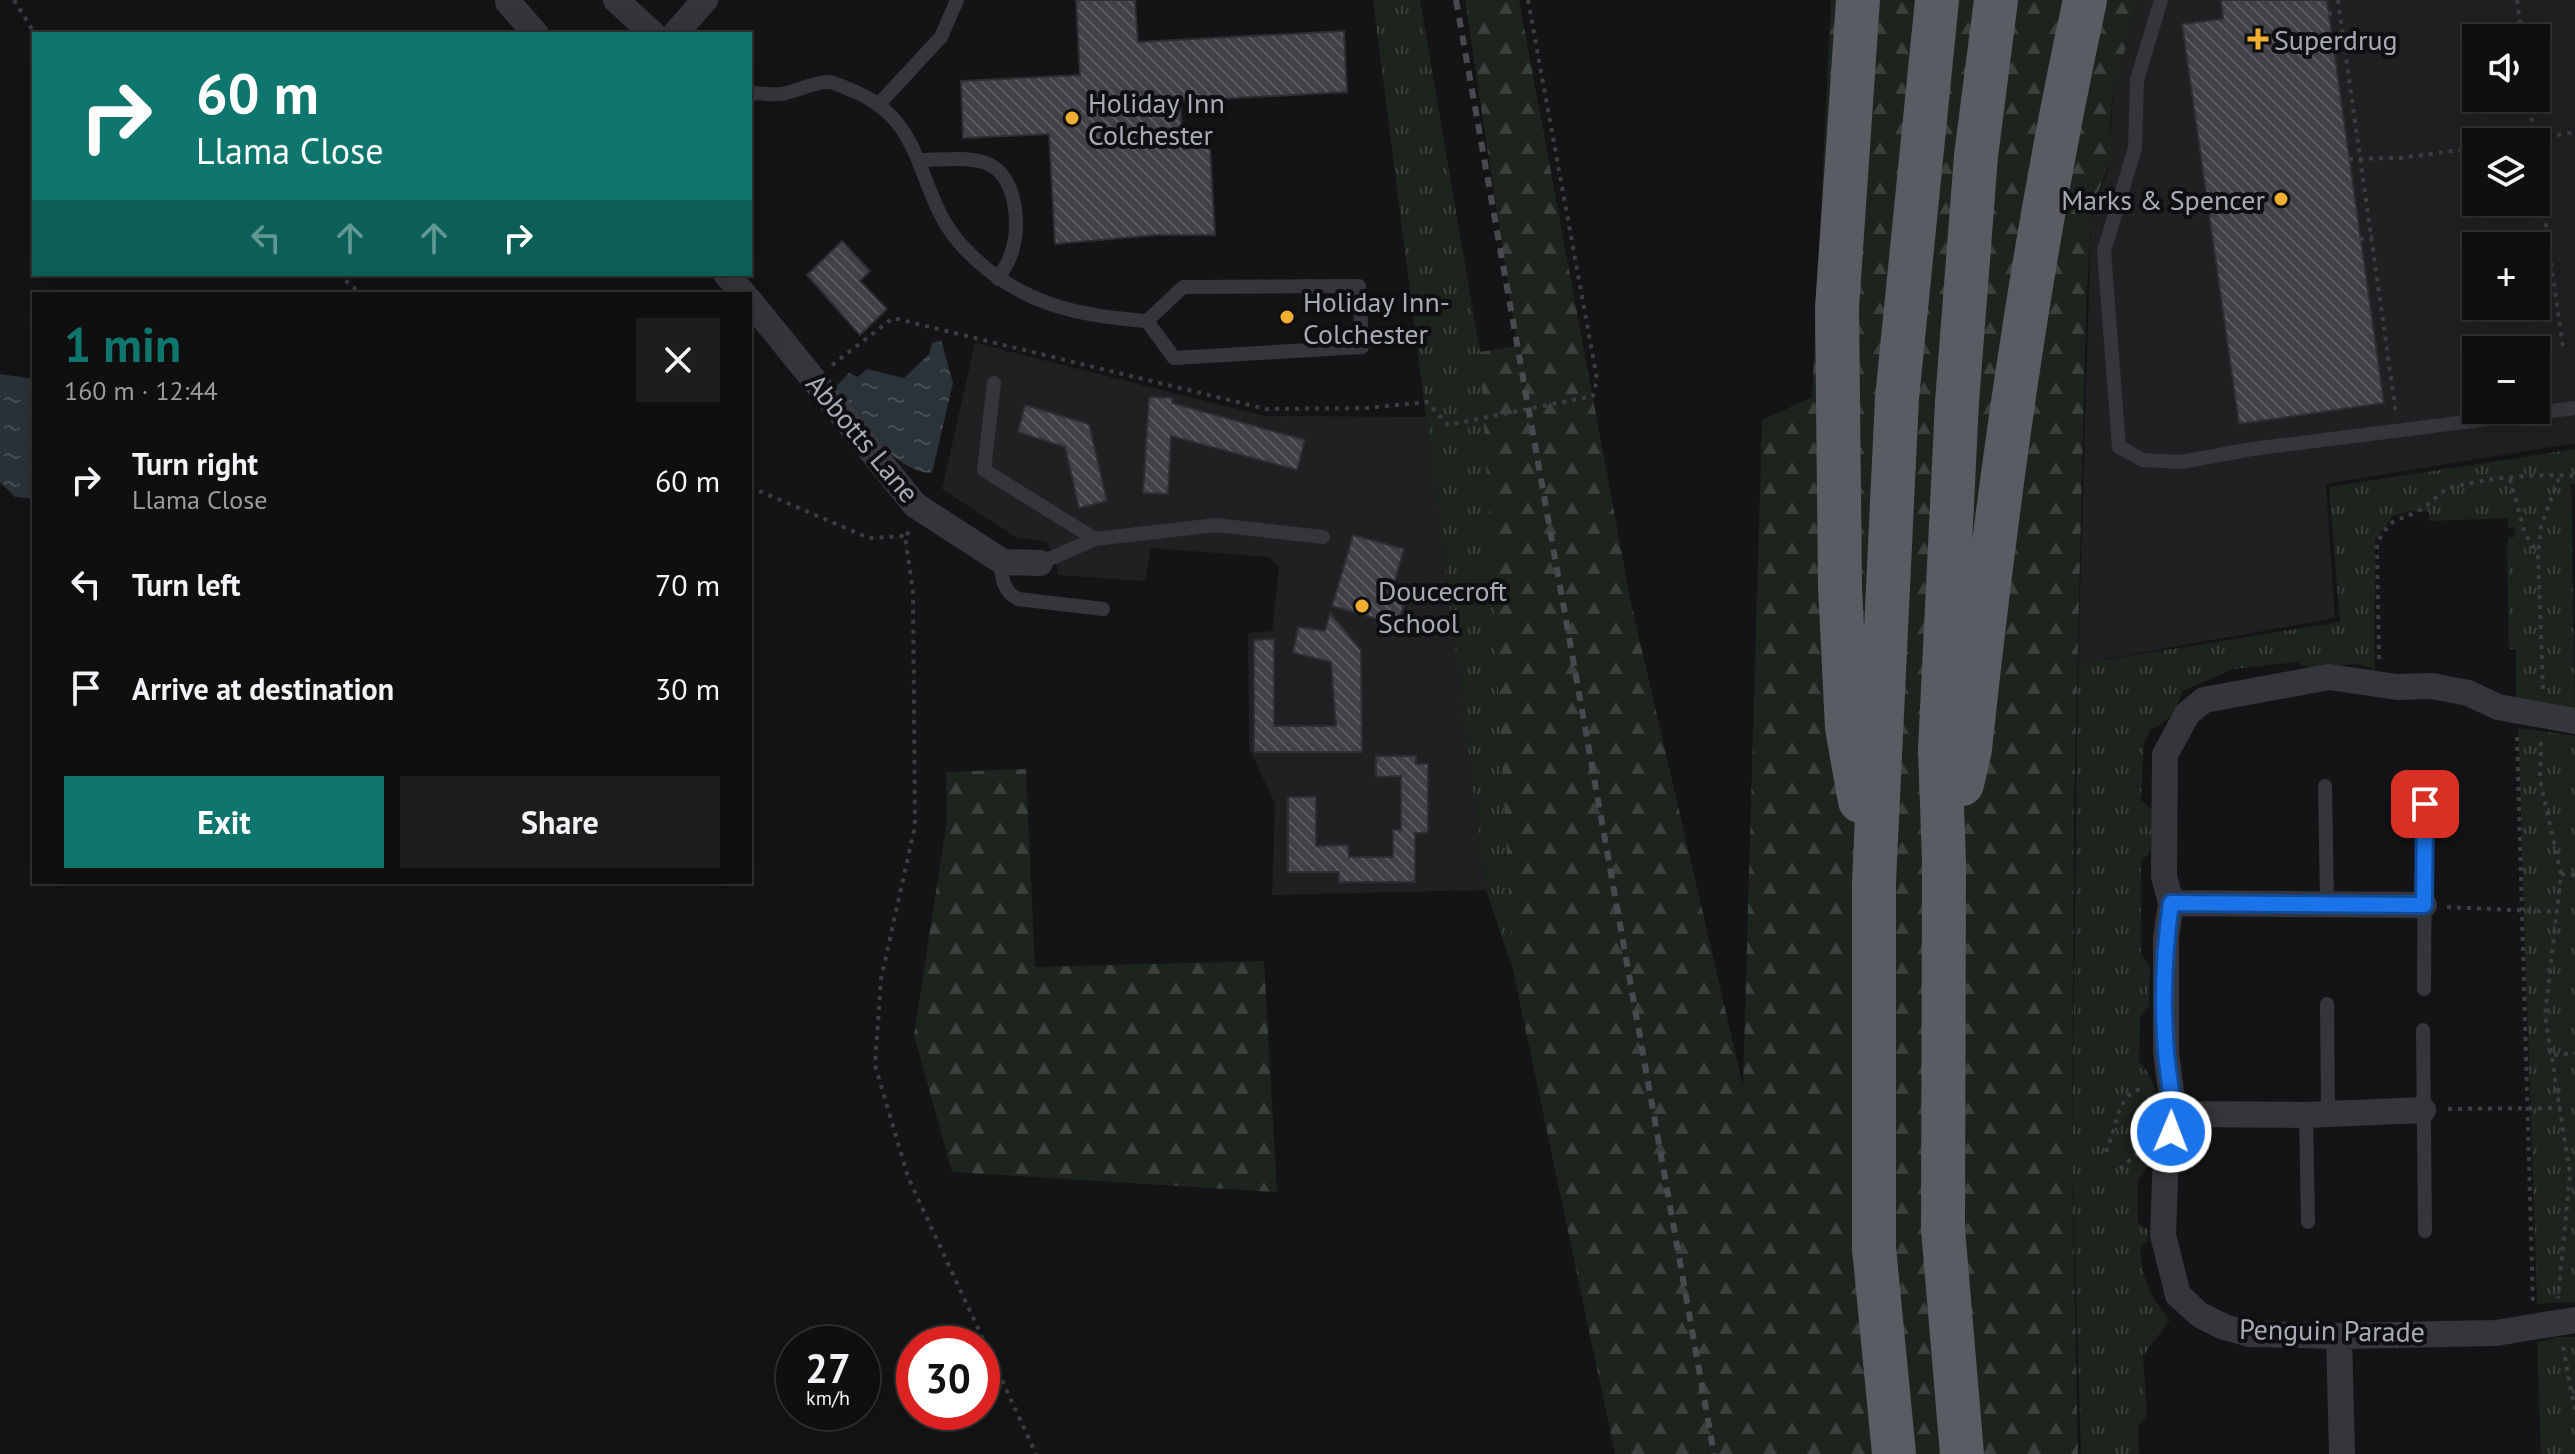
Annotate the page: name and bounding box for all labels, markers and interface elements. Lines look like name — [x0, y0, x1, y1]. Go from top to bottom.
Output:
place label: Superdrug — [2274, 21, 2398, 58]
map controls — [2462, 24, 2550, 424]
button: sound — [2462, 24, 2550, 112]
marker: Superdrug — [2249, 30, 2267, 48]
text: 60 m — [196, 57, 319, 129]
icon: right — [64, 64, 168, 168]
place label: Holiday Inn Colchester — [1088, 84, 1225, 153]
marker: Holiday Inn Colchester — [1063, 109, 1081, 127]
text: Llama Close — [196, 127, 384, 174]
button: layers — [2462, 128, 2550, 216]
place label: Marks & Spencer — [2061, 181, 2265, 218]
marker: Marks & Spencer — [2272, 190, 2290, 208]
icon: left — [244, 216, 288, 260]
icon: ahead — [328, 216, 372, 260]
icon: ahead — [412, 216, 456, 260]
icon: right — [496, 216, 540, 260]
button: + — [2462, 232, 2550, 320]
place label: Holiday Inn- Colchester — [1303, 283, 1450, 352]
marker: Holiday Inn- Colchester — [1278, 308, 1296, 326]
text: 1 min — [64, 313, 181, 375]
button: close — [636, 318, 720, 402]
button: − — [2462, 336, 2550, 424]
street label: Abbotts Lane — [798, 366, 928, 510]
text: 160 m · 12:44 — [64, 374, 218, 407]
text: Turn right — [132, 444, 258, 483]
icon: right — [64, 458, 108, 502]
text: 60 m — [655, 461, 720, 500]
text: Llama Close — [132, 483, 267, 516]
icon: left — [64, 562, 108, 606]
text: Turn left — [132, 565, 240, 604]
text: 70 m — [655, 565, 720, 604]
place label: Doucecroft School — [1378, 572, 1508, 641]
marker: Doucecroft School — [1353, 597, 1371, 615]
icon: arrive — [64, 666, 108, 710]
text: Arrive at destination — [132, 669, 394, 708]
text: 30 m — [655, 669, 720, 708]
pin — [2391, 770, 2459, 838]
button: Exit — [64, 776, 384, 868]
button: Share — [400, 776, 720, 868]
icon: arrive — [2403, 782, 2447, 826]
position arrow — [2129, 1090, 2213, 1174]
street label: Penguin Parade — [2239, 1310, 2425, 1350]
speed limit sign: 30 — [896, 1326, 1000, 1430]
text: 27 — [805, 1342, 851, 1394]
text: km/h — [806, 1385, 850, 1411]

